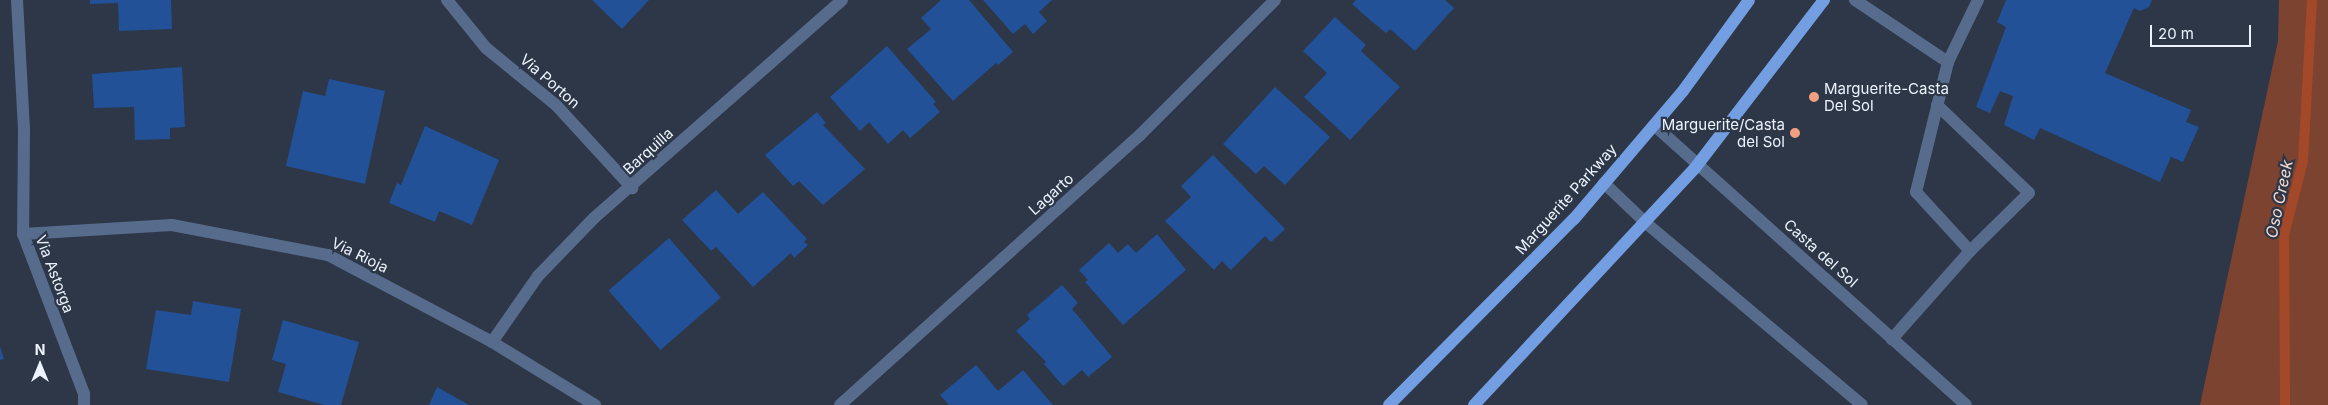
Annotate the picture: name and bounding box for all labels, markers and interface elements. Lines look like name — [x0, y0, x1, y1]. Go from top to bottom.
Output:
scale bar — [2153, 15, 2254, 47]
text: 20 m — [2158, 24, 2194, 43]
street label: Via Porton — [516, 50, 584, 112]
place label: Marguerite-Casta Del Sol — [1824, 79, 1949, 114]
marker: Marguerite-Casta Del Sol — [1808, 91, 1820, 103]
place label: Marguerite/Casta del Sol — [1662, 115, 1785, 150]
street label: Barquilla — [619, 124, 677, 178]
marker: Marguerite/Casta del Sol — [1789, 127, 1801, 139]
street label: Marguerite Parkway — [1512, 140, 1620, 258]
water label: Oso Creek — [2261, 158, 2297, 240]
street label: Lagarto — [1025, 169, 1077, 219]
street label: Casta del Sol — [1780, 215, 1862, 291]
street label: Via Astorga — [32, 233, 78, 315]
street label: Via Rioja — [329, 234, 391, 276]
north arrow — [15, 340, 65, 390]
text: N — [35, 341, 45, 358]

